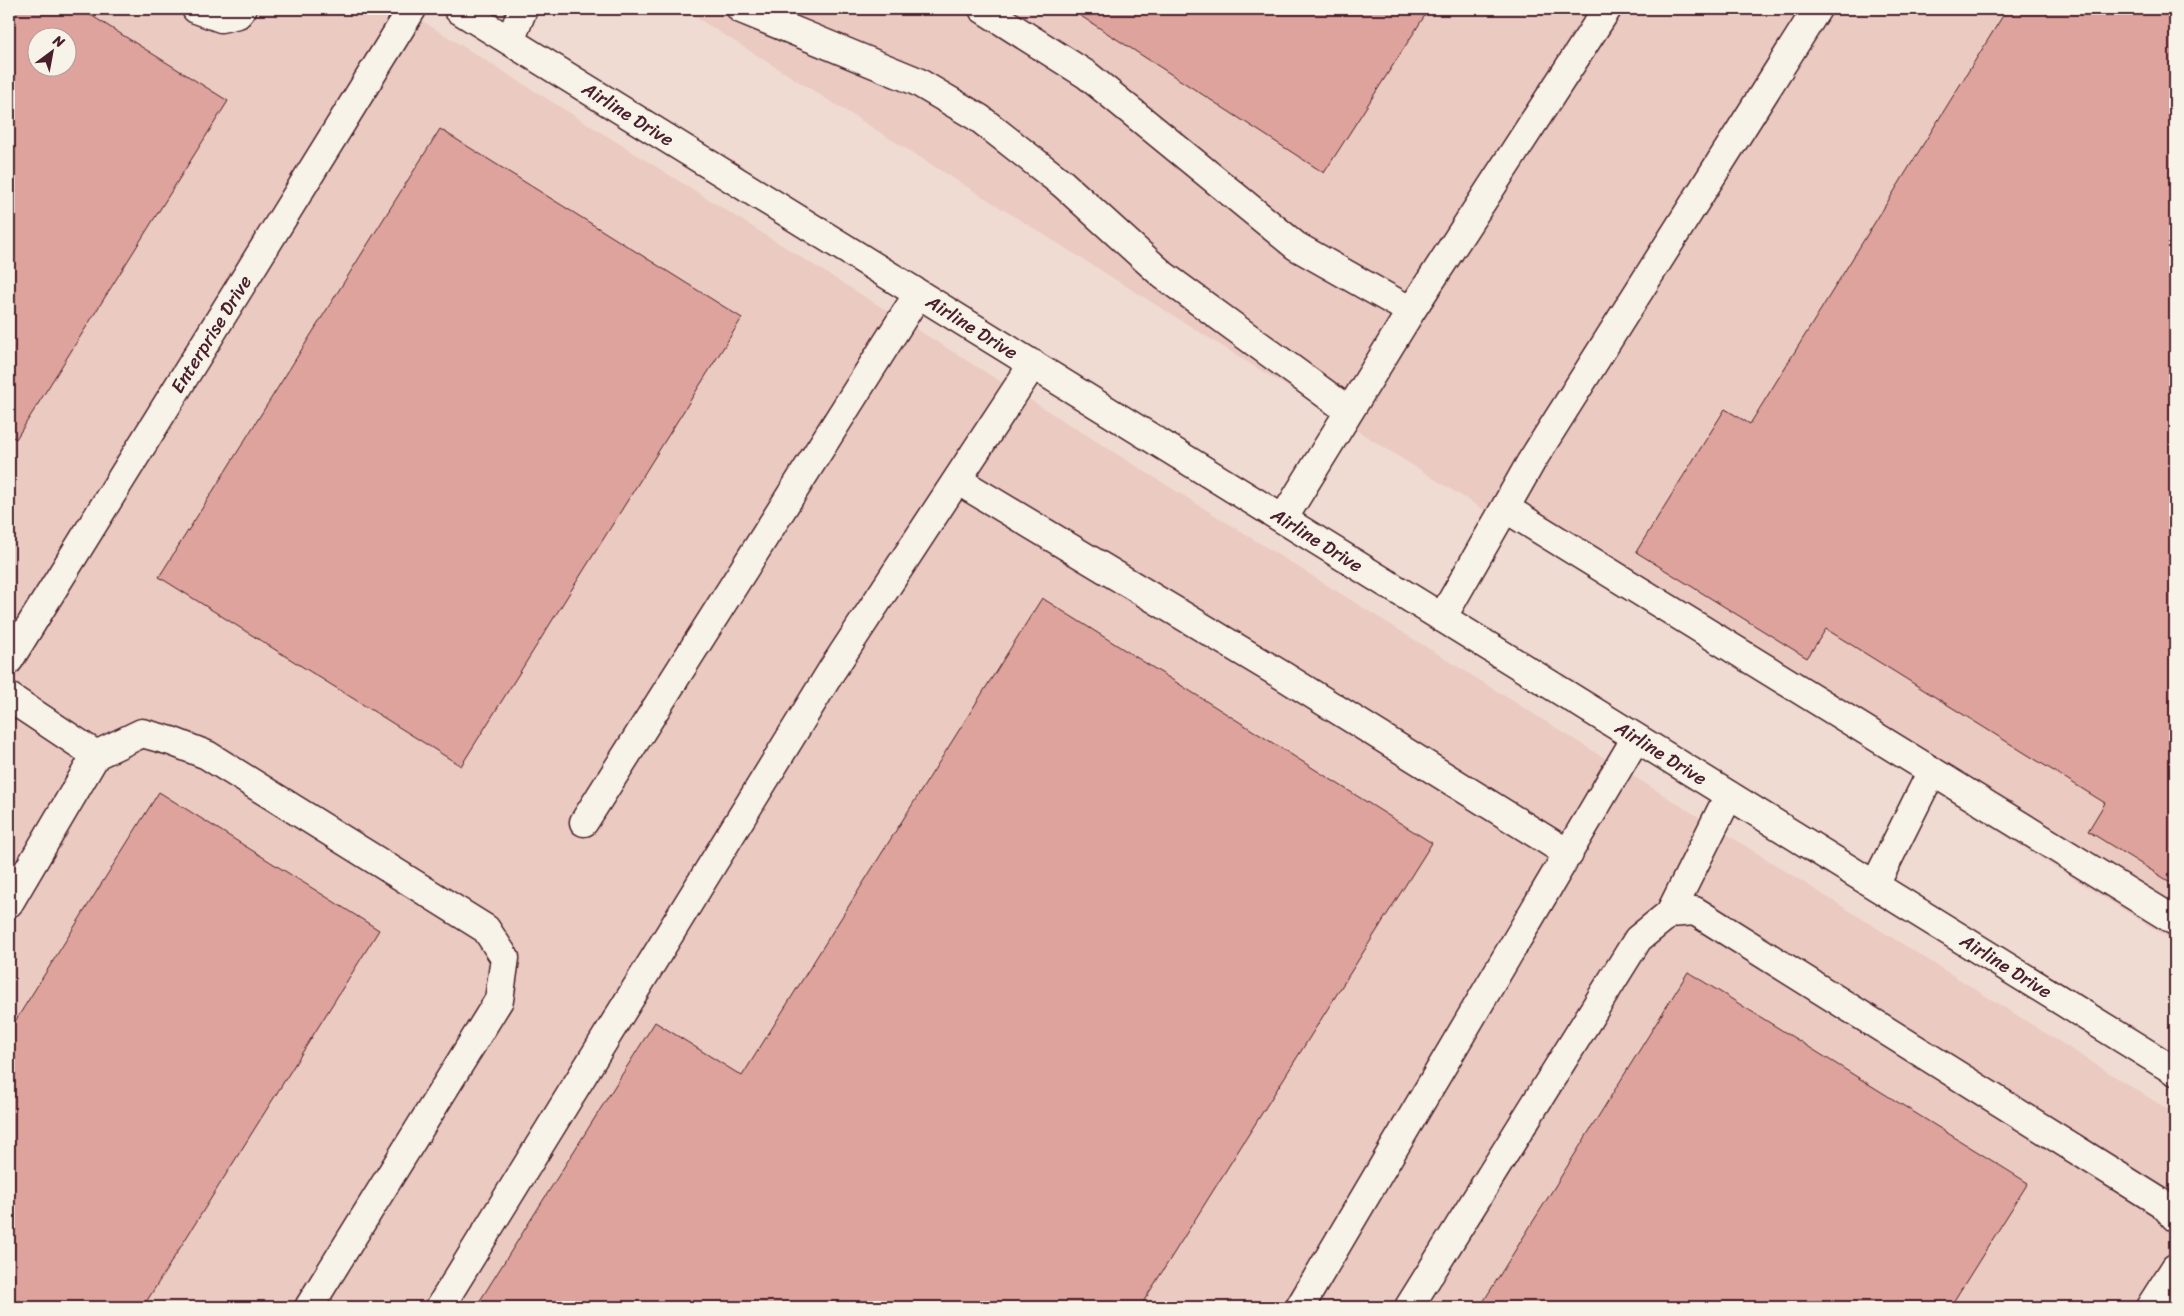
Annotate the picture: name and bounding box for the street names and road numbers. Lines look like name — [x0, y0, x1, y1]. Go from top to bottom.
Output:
street label: Airline Drive — [574, 72, 681, 156]
street label: Enterprise Drive — [161, 268, 261, 400]
street label: Airline Drive — [918, 285, 1025, 369]
street label: Airline Drive — [1263, 498, 1370, 582]
street label: Airline Drive — [1607, 711, 1714, 795]
street label: Airline Drive — [1952, 924, 2059, 1008]

